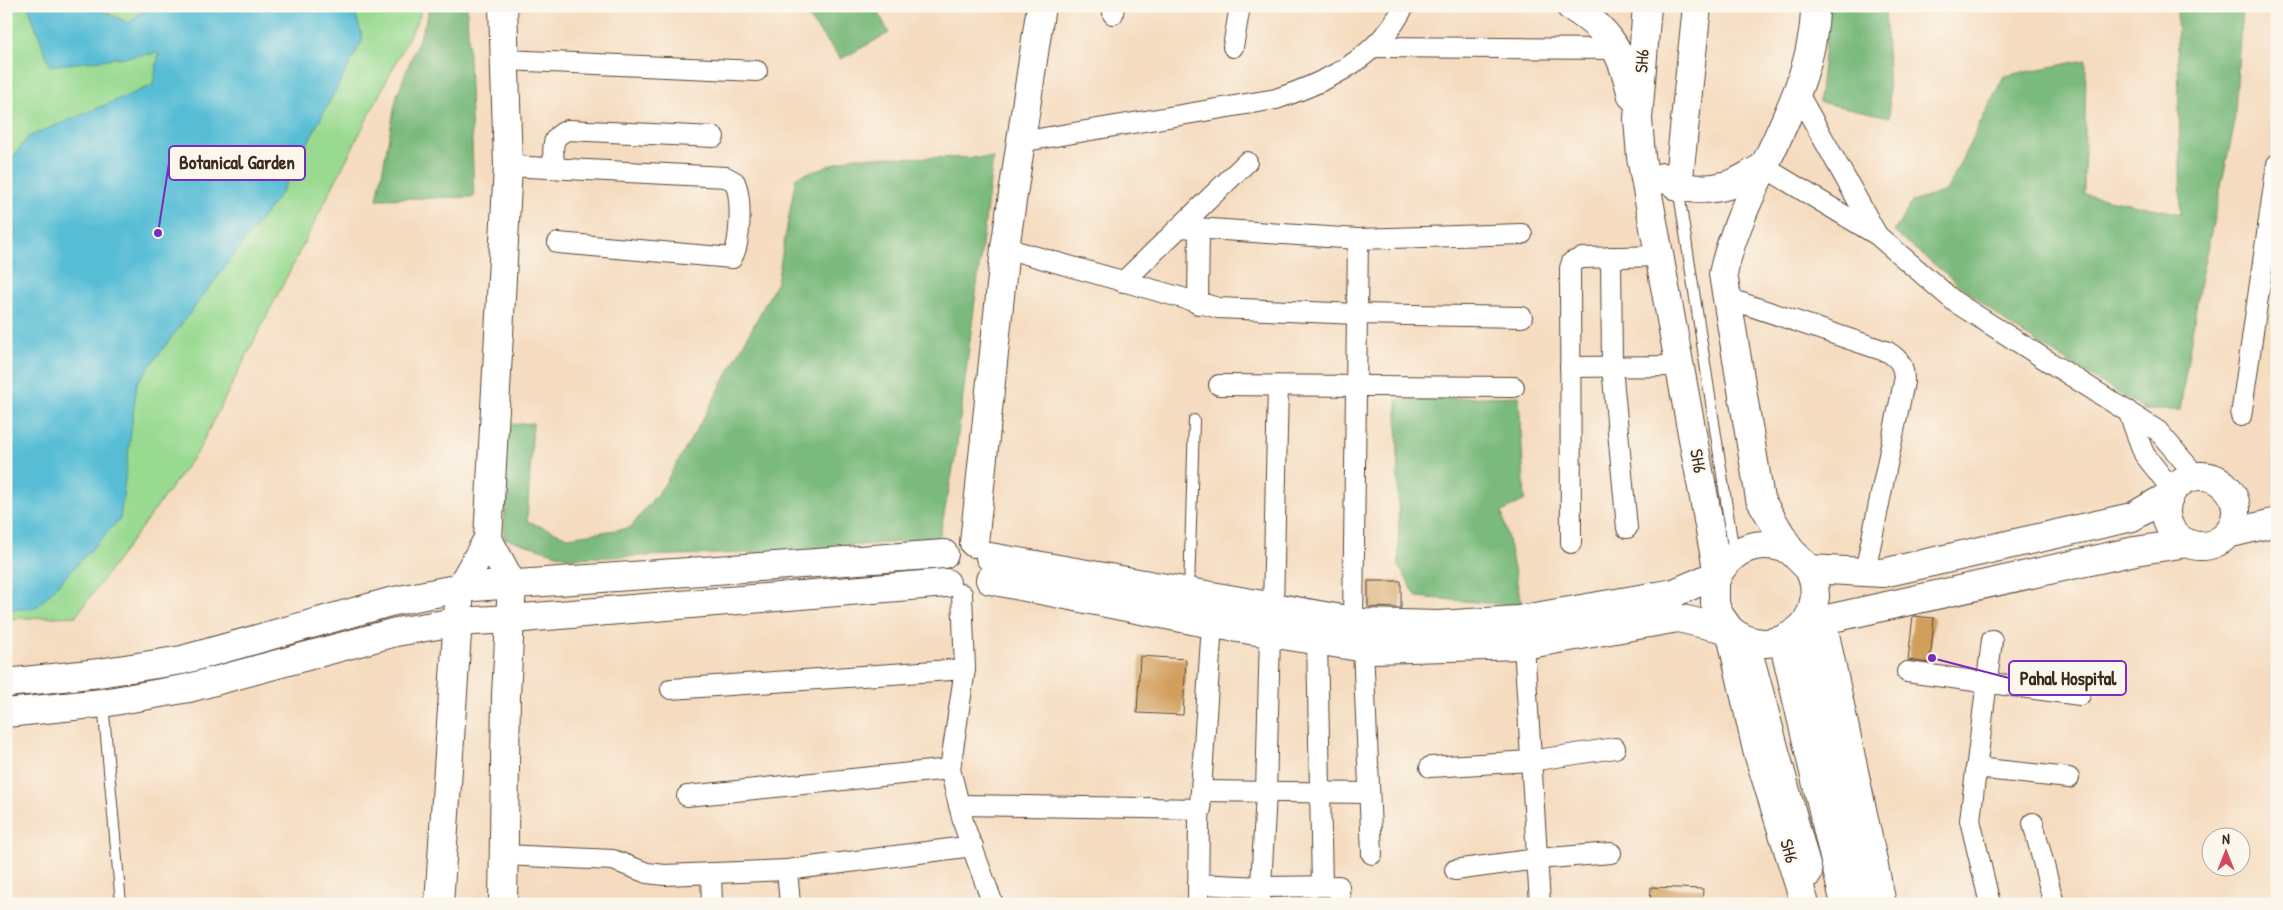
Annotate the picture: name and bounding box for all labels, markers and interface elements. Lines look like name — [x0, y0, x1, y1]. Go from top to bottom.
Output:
street label: SH6 — [1628, 48, 1655, 74]
callout: Botanical Garden — [169, 146, 305, 180]
text: Botanical Garden — [179, 149, 295, 175]
street label: SH6 — [1684, 447, 1713, 475]
callout: Pahal Hospital — [2009, 661, 2126, 695]
text: Pahal Hospital — [2020, 665, 2117, 692]
north arrow — [2200, 828, 2250, 878]
text: N — [2222, 829, 2230, 848]
street label: SH6 — [1774, 836, 1805, 866]

